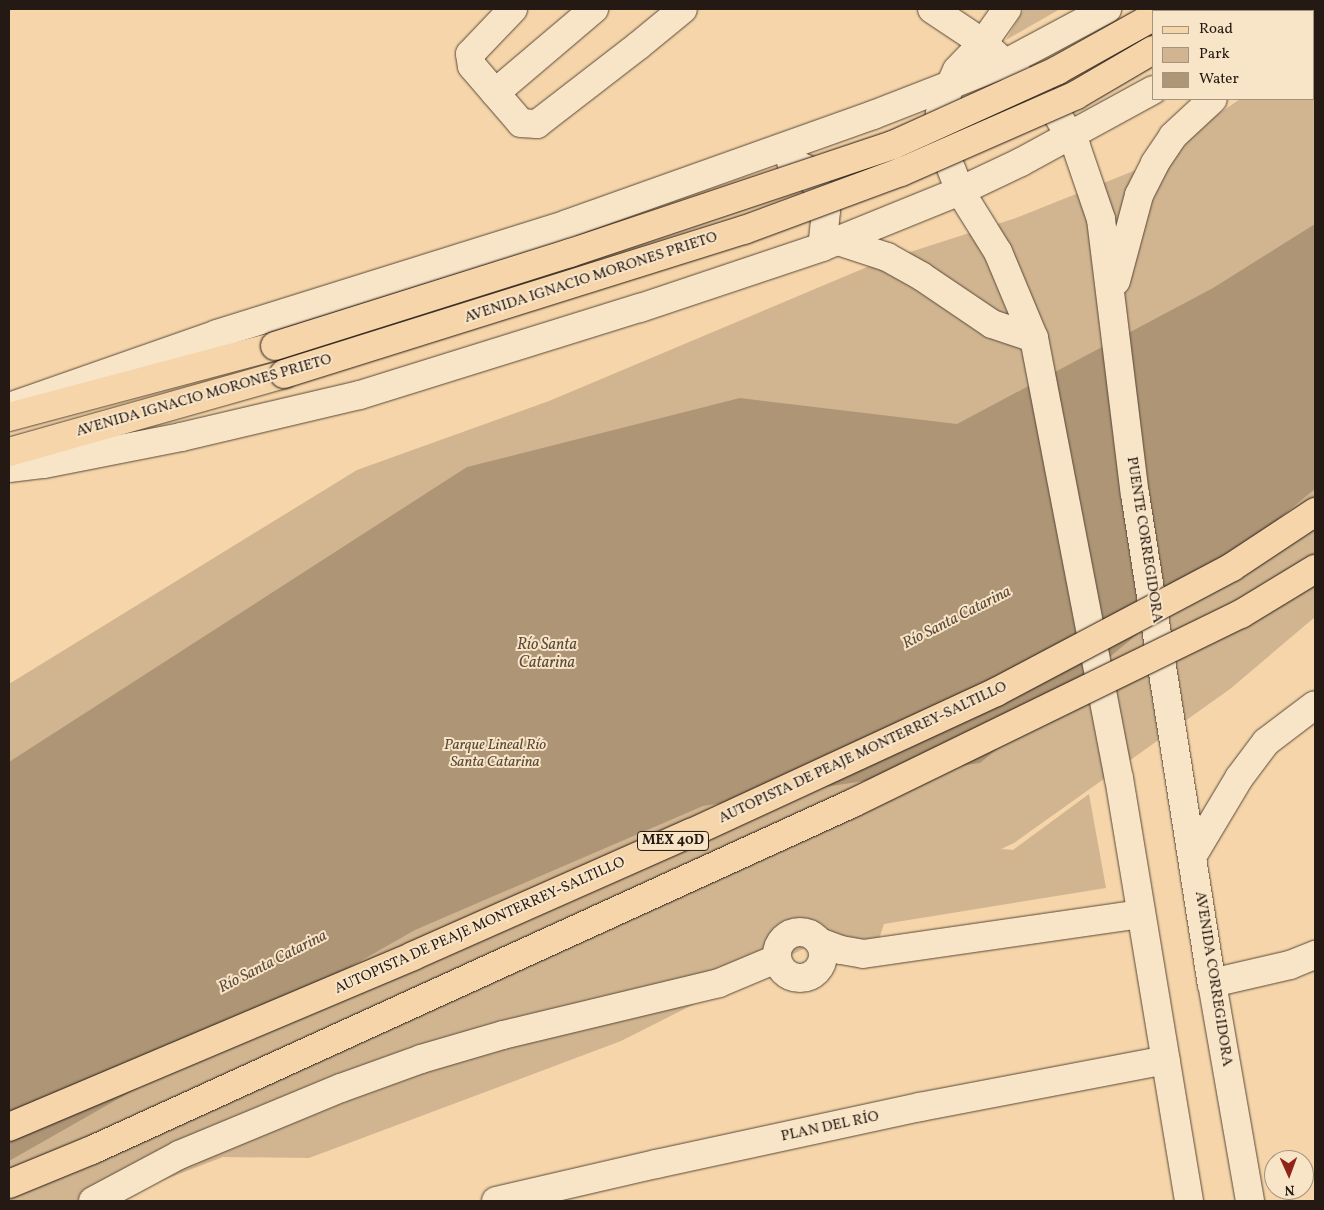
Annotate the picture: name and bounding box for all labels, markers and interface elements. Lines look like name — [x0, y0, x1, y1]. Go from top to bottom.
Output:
legend — [1152, 10, 1314, 100]
text: Road — [1199, 19, 1233, 40]
text: Park — [1199, 44, 1230, 65]
text: Water — [1199, 69, 1239, 90]
street label: AVENIDA IGNACIO MORONES PRIETO — [462, 229, 720, 327]
street label: AVENIDA IGNACIO MORONES PRIETO — [74, 351, 334, 441]
street label: PUENTE CORREGIDORA — [1122, 455, 1166, 625]
water label: Río Santa Catarina — [900, 582, 1014, 654]
water label: Río Santa Catarina — [517, 635, 577, 673]
street label: AUTOPISTA DE PEAJE MONTERREY-SALTILLO — [716, 678, 1010, 828]
park label: Parque Lineal Río Santa Catarina — [444, 736, 546, 771]
road number: MEX 40D — [637, 829, 709, 852]
street label: AUTOPISTA DE PEAJE MONTERREY-SALTILLO — [332, 854, 628, 998]
street label: AVENIDA CORREGIDORA — [1190, 890, 1236, 1068]
water label: Río Santa Catarina — [216, 926, 330, 998]
street label: PLAN DEL RÍO — [779, 1108, 881, 1146]
north arrow — [1264, 1150, 1314, 1200]
text: N — [1284, 1180, 1295, 1199]

